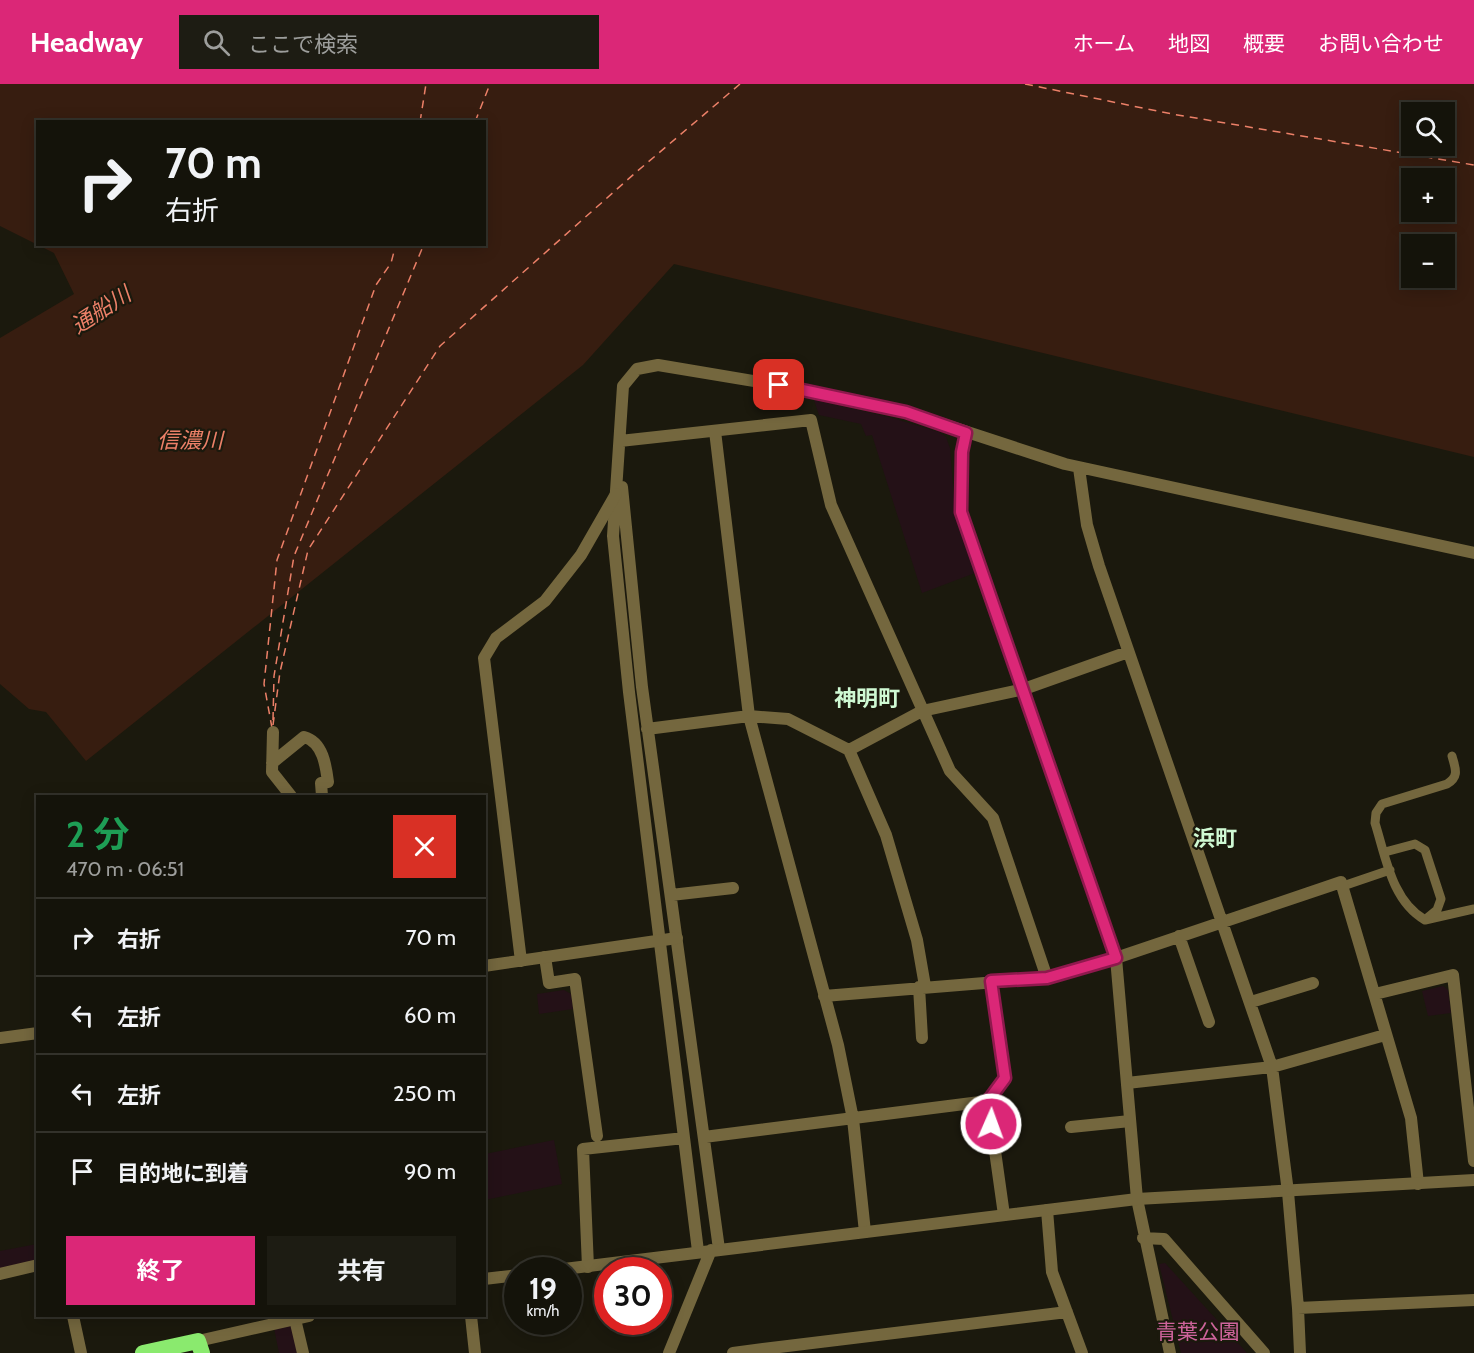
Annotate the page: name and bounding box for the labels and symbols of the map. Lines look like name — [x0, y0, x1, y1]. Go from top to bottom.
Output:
water label: 通船川 — [66, 280, 138, 339]
pin — [753, 359, 804, 410]
water label: 信濃川 — [157, 427, 225, 454]
district label: 神明町 — [834, 685, 900, 712]
district label: 浜町 — [1193, 825, 1237, 852]
position arrow — [959, 1092, 1023, 1156]
speed limit sign: 30 — [594, 1257, 672, 1335]
park label: 青葉公園 — [1156, 1319, 1240, 1344]

